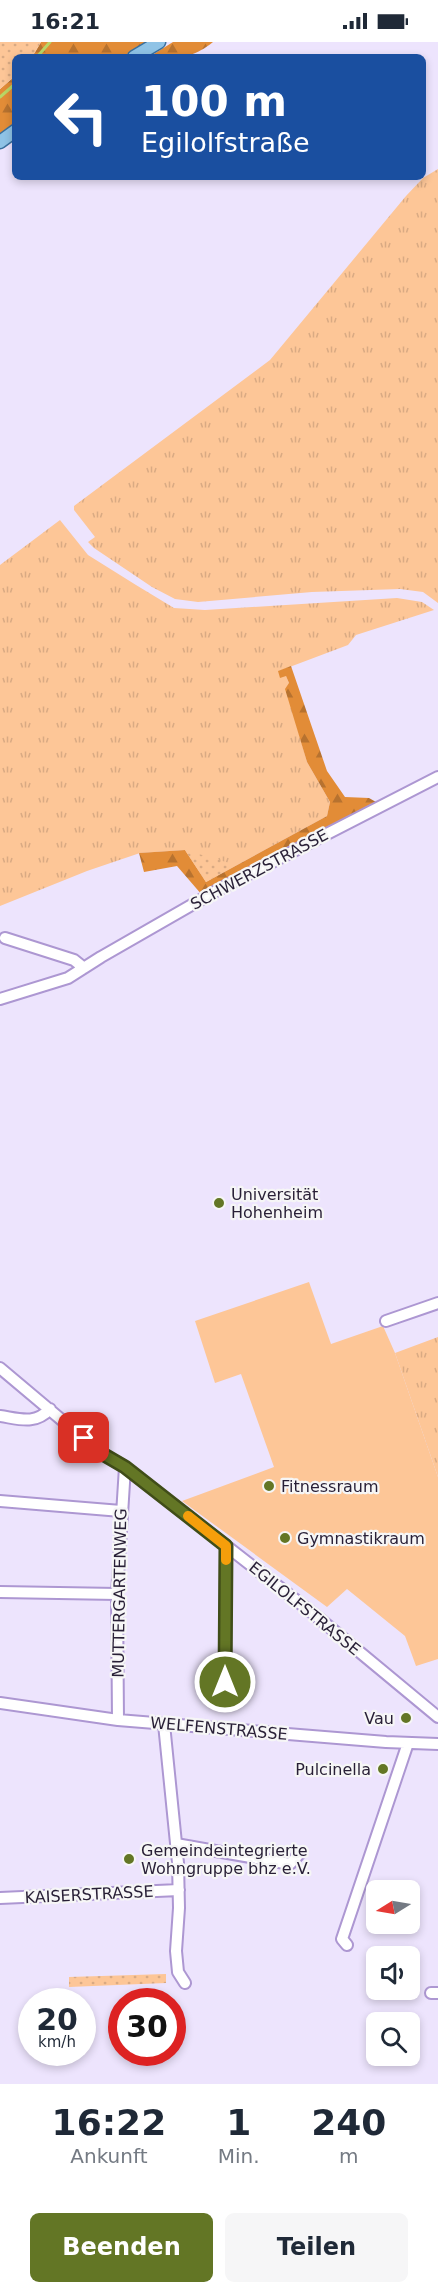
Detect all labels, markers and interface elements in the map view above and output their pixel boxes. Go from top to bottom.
text: 16:21 [30,9,100,34]
text: 100 m [141,77,287,126]
icon: left [42,78,120,156]
text: Egilolfstraße [141,127,310,158]
street label: SCHWERZSTRASSE [187,825,331,914]
place label: Universität Hohenheim [231,1185,323,1222]
marker: Universität Hohenheim [212,1196,226,1210]
pin [58,1412,109,1463]
icon: arrive [67,1421,100,1454]
place label: Fitnessraum [281,1477,379,1496]
marker: Fitnessraum [262,1479,276,1493]
street label: MUTTERGARTENWEG [109,1508,130,1678]
place label: Gymnastikraum [297,1529,425,1548]
marker: Gymnastikraum [278,1531,292,1545]
street label: EGILOLFSTRASSE [245,1558,364,1659]
position arrow [193,1650,257,1714]
place label: Vau [364,1709,394,1728]
marker: Vau [399,1711,413,1725]
street label: WELFENSTRASSE [149,1713,288,1744]
place label: Pulcinella [295,1760,371,1779]
marker: Pulcinella [376,1762,390,1776]
place label: Gemeindeintegrierte Wohngruppe bhz e.V. [141,1841,311,1878]
marker: Gemeindeintegrierte Wohngruppe bhz e.V. [122,1852,136,1866]
north arrow [366,1880,420,1934]
map controls [366,1880,420,2066]
street label: KAISERSTRASSE [24,1882,154,1907]
button: sound [366,1946,420,2000]
speed limit sign: 30 [108,1988,186,2066]
text: 20 [36,2002,78,2037]
button: search [366,2012,420,2066]
text: km/h [38,2033,76,2051]
text: 16:22 [52,2102,166,2143]
text: 1 [226,2102,251,2143]
text: 240 [311,2102,386,2143]
text: Ankunft [70,2144,148,2168]
text: Min. [218,2144,260,2168]
text: m [339,2144,359,2168]
button: Beenden [30,2213,213,2282]
button: Teilen [225,2213,408,2282]

